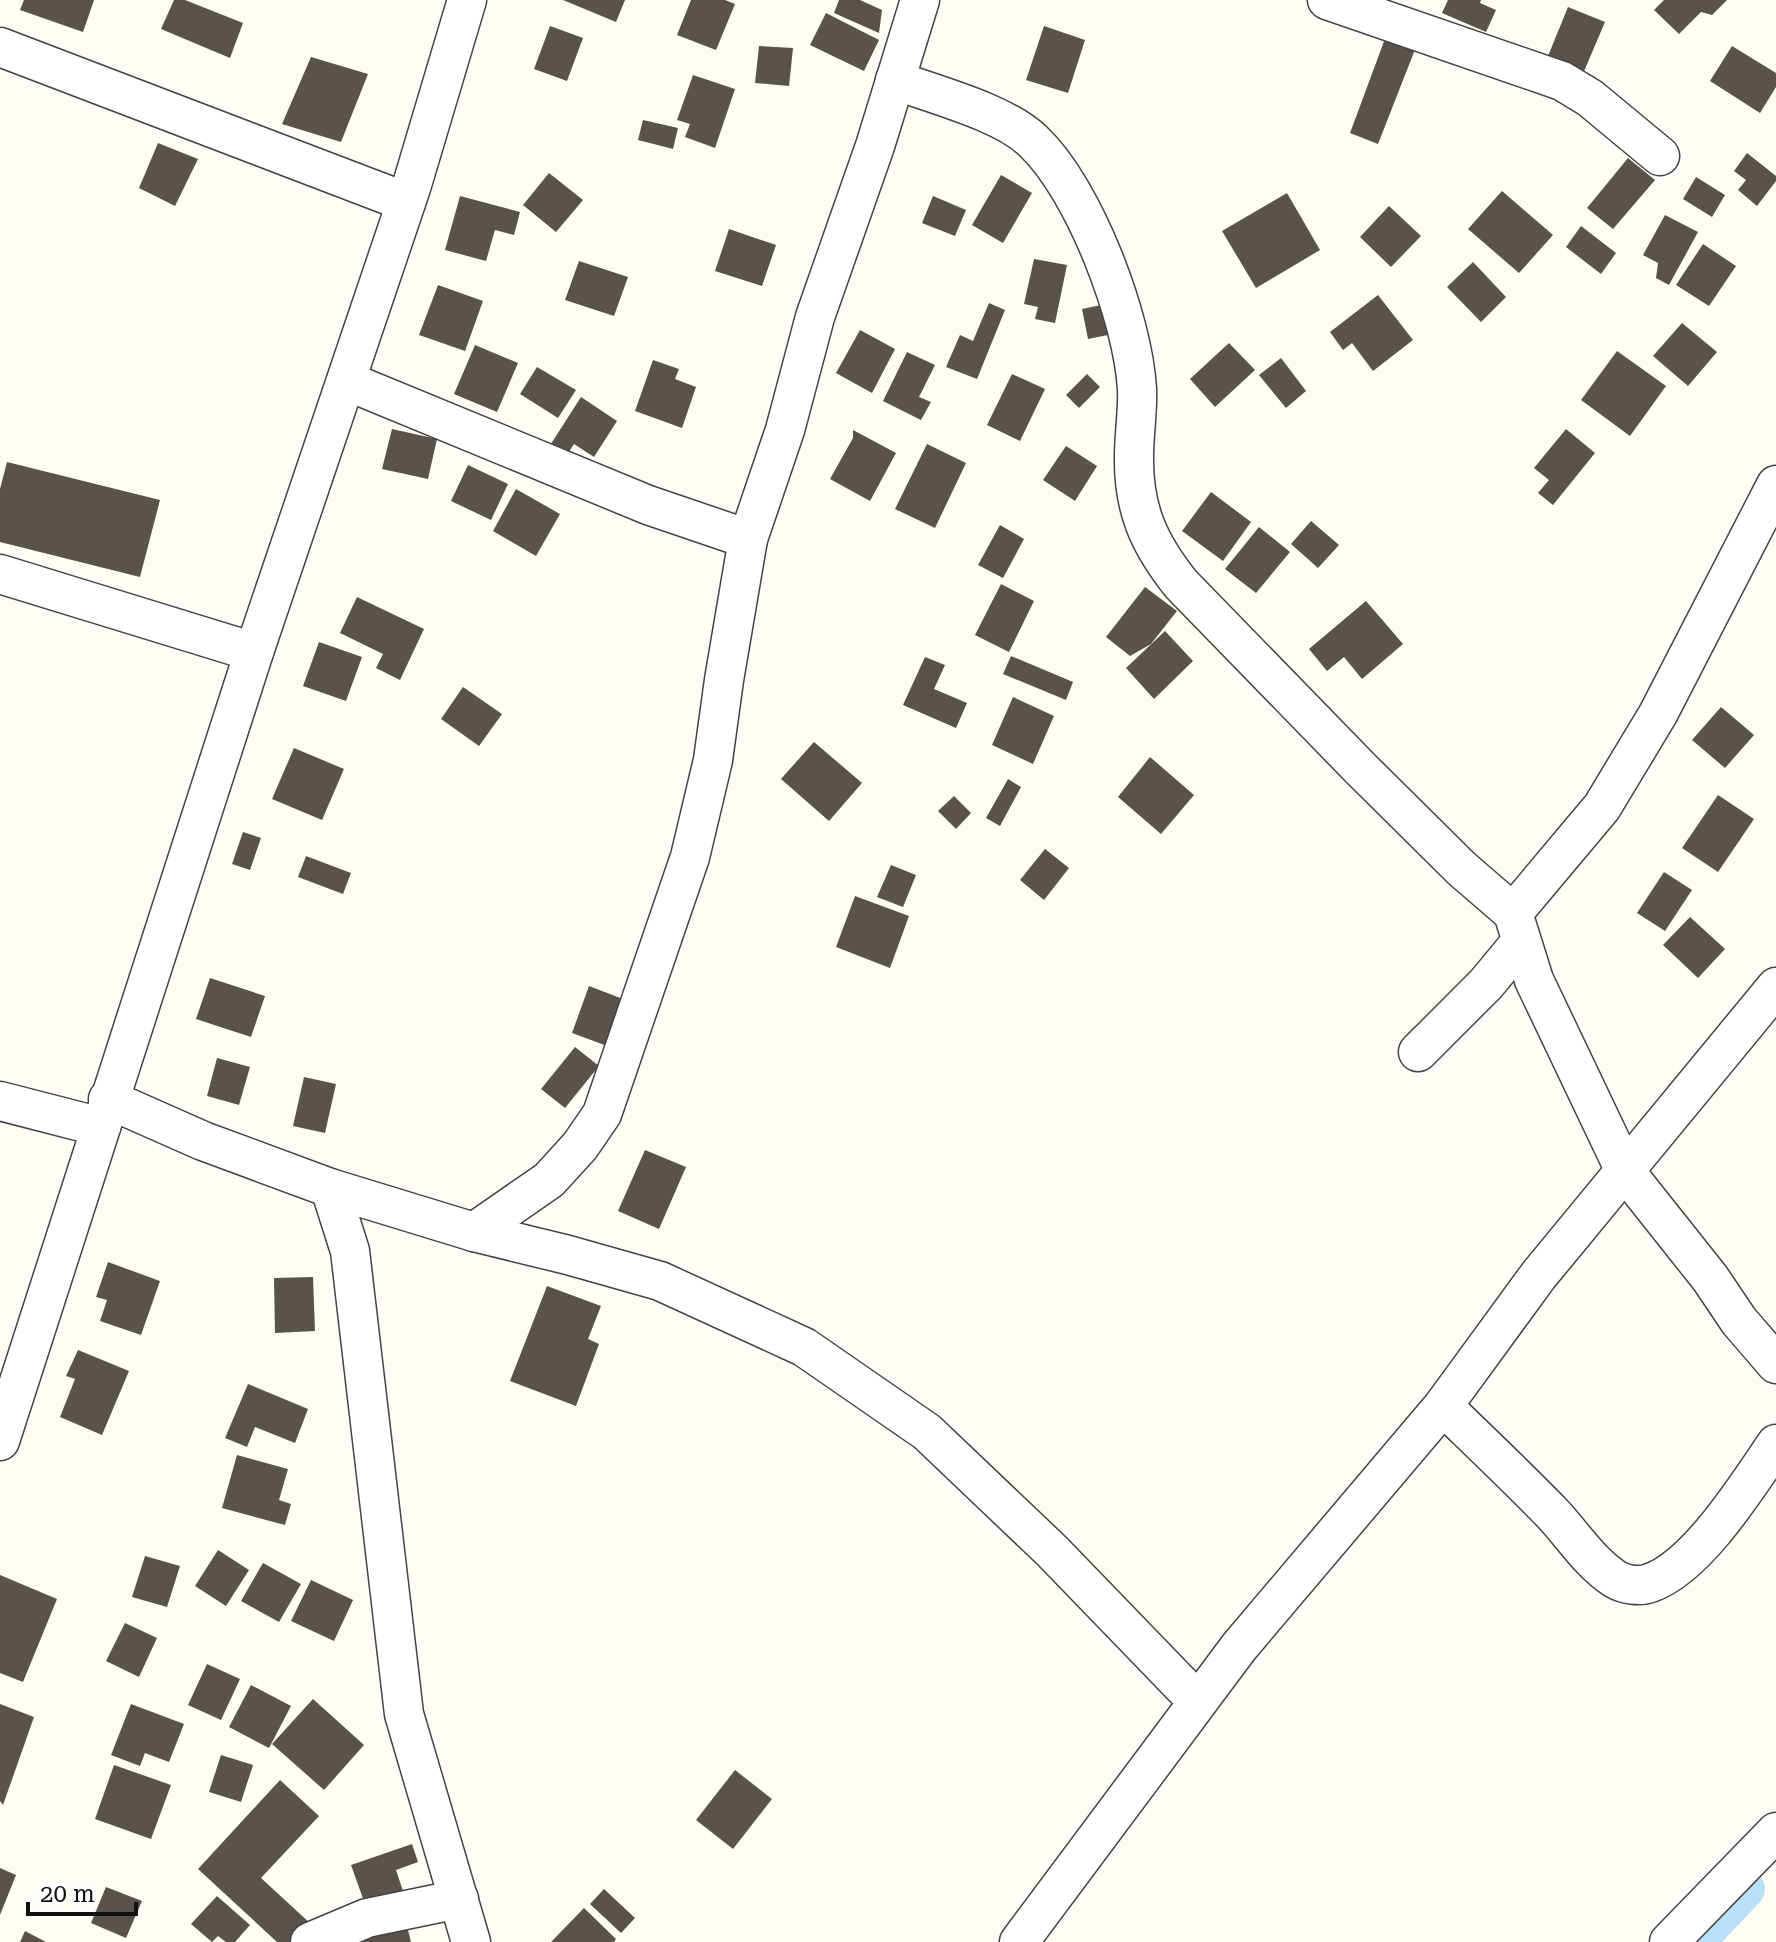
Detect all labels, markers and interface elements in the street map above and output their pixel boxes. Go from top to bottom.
scale bar [28,1866,136,1916]
text: 20 m [40,1880,95,1908]

